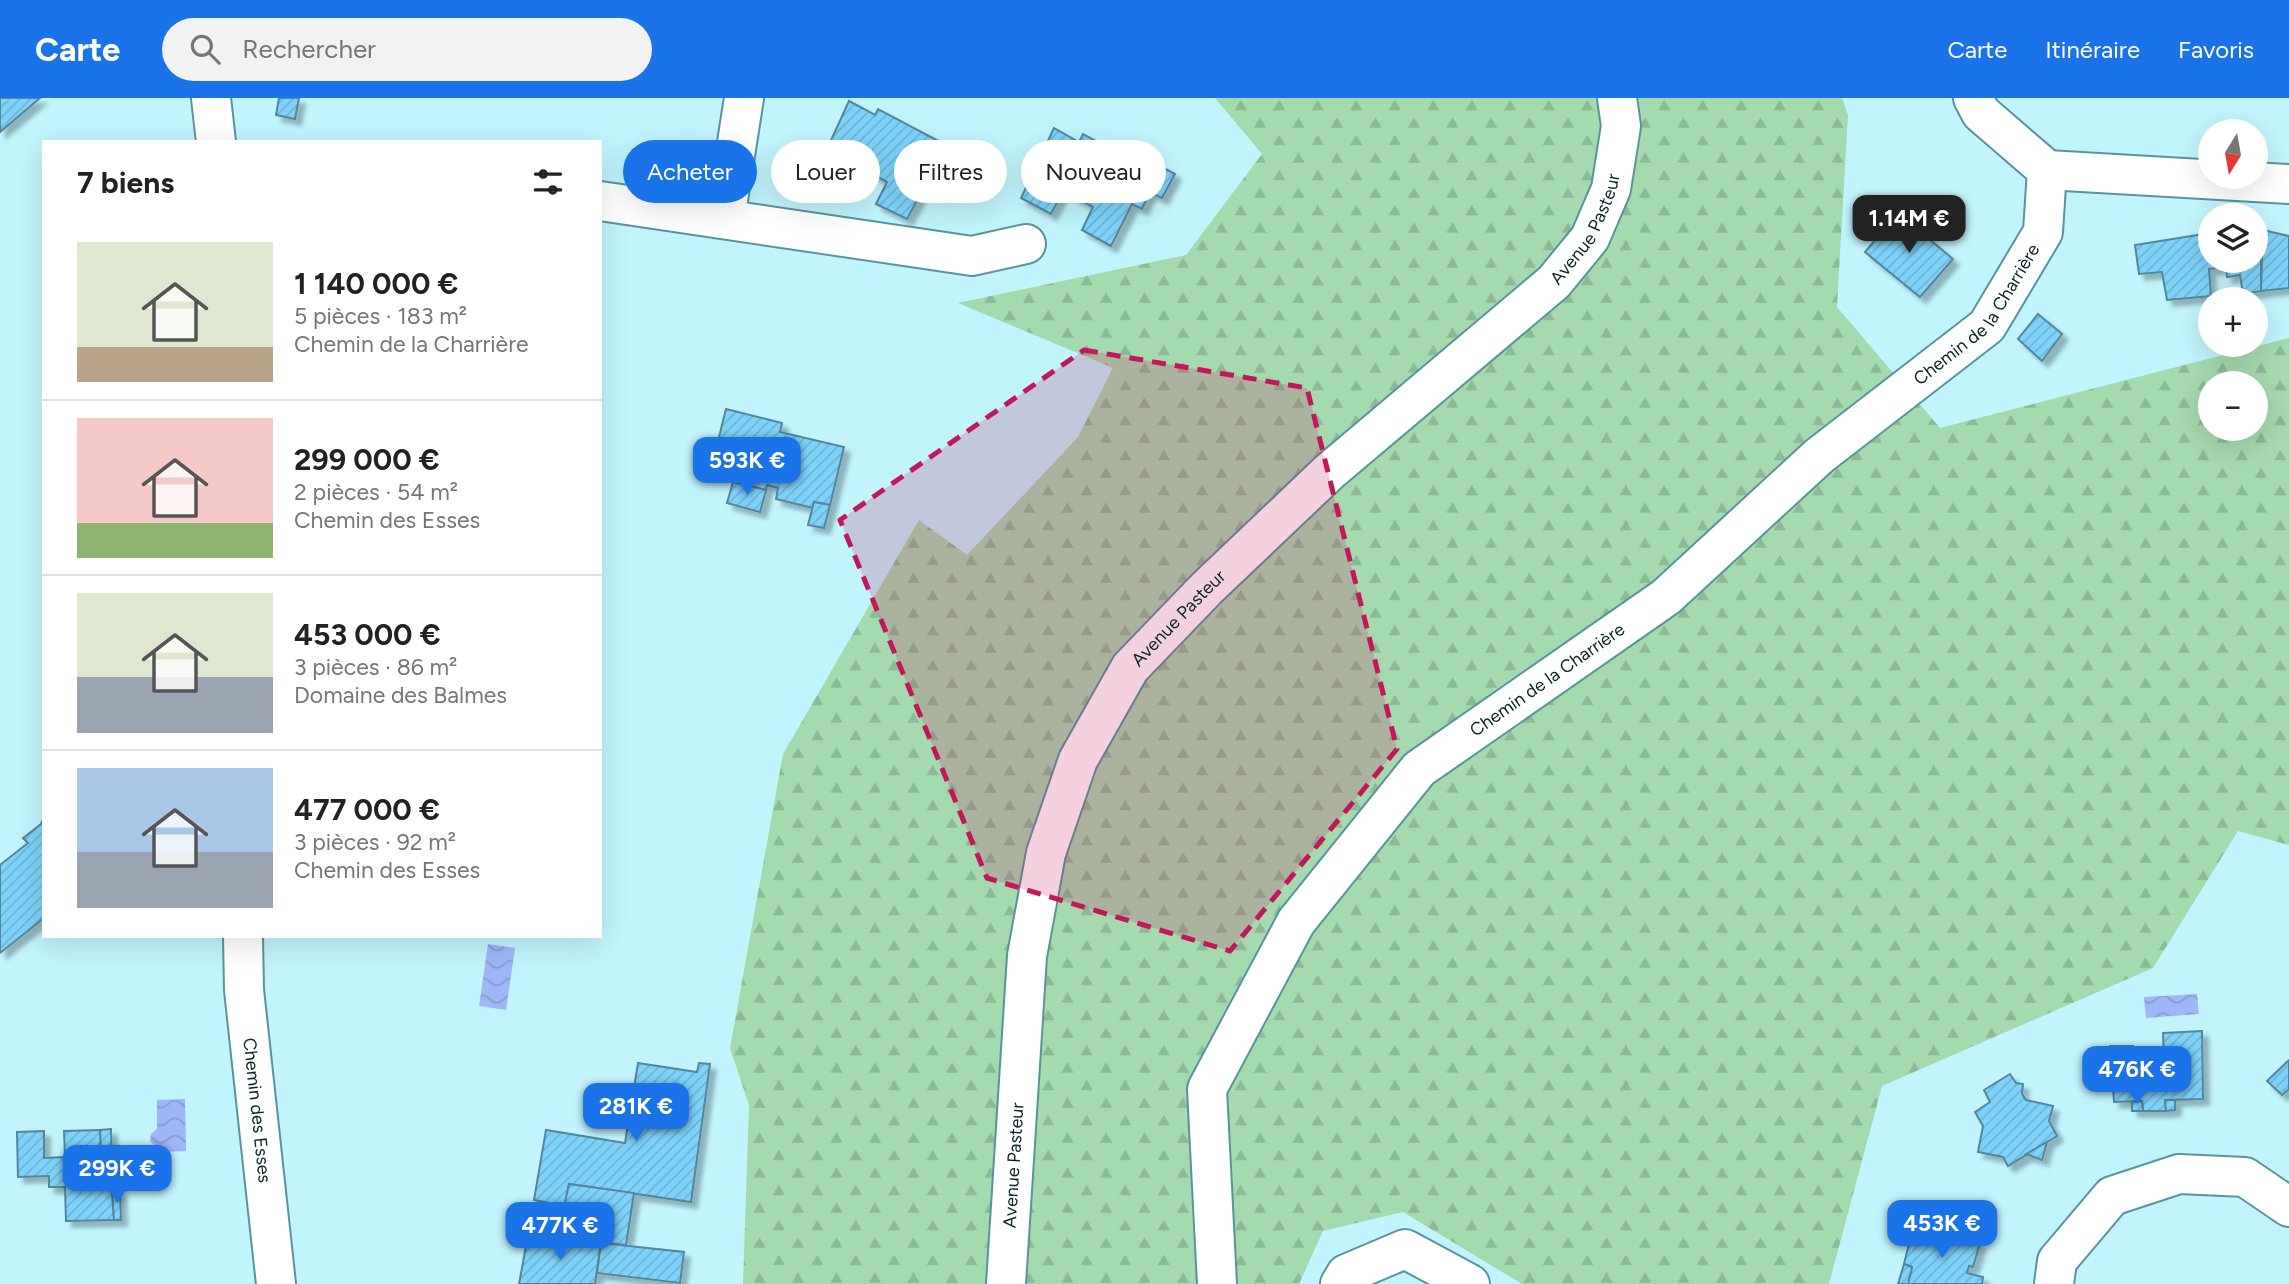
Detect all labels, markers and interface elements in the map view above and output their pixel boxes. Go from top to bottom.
search box [162,18,652,81]
text: Carte [35,30,120,69]
icon: search [186,30,224,68]
text: Rechercher [242,33,376,65]
text: Carte [1947,35,2007,64]
text: Itinéraire [2045,35,2140,64]
text: Favoris [2178,35,2254,64]
north arrow [2198,119,2268,189]
map controls [2198,119,2268,441]
chip: Acheter [623,140,757,203]
chip: Louer [771,140,880,203]
chip: Filtres [894,140,1007,203]
chip: Nouveau [1021,140,1166,203]
icon: filters [529,163,567,201]
text: 7 biens [77,164,174,201]
street label: Avenue Pasteur [1545,172,1624,289]
pin: 1.14M € [1844,195,1974,255]
button: layers [2198,203,2268,273]
text: 1.14M € [1869,204,1949,232]
street label: Chemin de la Charrière [1909,240,2044,390]
text: 1 140 000 € [294,265,458,302]
icon: home [133,270,217,354]
button: + [2198,287,2268,357]
text: 5 pièces · 183 m² [294,302,467,330]
text: Chemin de la Charrière [294,330,529,358]
button: − [2198,371,2268,441]
pin: 593K € [690,438,804,497]
text: 299 000 € [294,441,440,478]
icon: home [133,446,217,530]
text: 593K € [709,446,785,474]
text: 2 pièces · 54 m² [294,478,458,506]
text: Chemin des Esses [294,506,480,534]
street label: Avenue Pasteur [1127,565,1230,671]
text: 453 000 € [294,616,441,653]
street label: Chemin de la Charrière [1466,618,1629,741]
icon: home [133,621,217,705]
text: 3 pièces · 86 m² [294,653,457,681]
text: Domaine des Balmes [294,681,507,709]
text: 477 000 € [294,791,440,828]
icon: home [133,796,217,880]
text: 3 pièces · 92 m² [294,828,456,856]
text: Chemin des Esses [294,856,480,884]
street label: Chemin des Esses [238,1037,276,1184]
pin: 476K € [2080,1046,2194,1106]
text: 476K € [2098,1055,2176,1083]
pin: 281K € [579,1084,693,1143]
text: 281K € [599,1092,673,1120]
street label: Avenue Pasteur [999,1102,1029,1229]
pin: 299K € [60,1146,174,1205]
text: 299K € [79,1154,155,1182]
pin: 453K € [1885,1200,1999,1260]
pin: 477K € [503,1202,617,1262]
text: 453K € [1903,1209,1981,1237]
text: 477K € [522,1211,598,1239]

